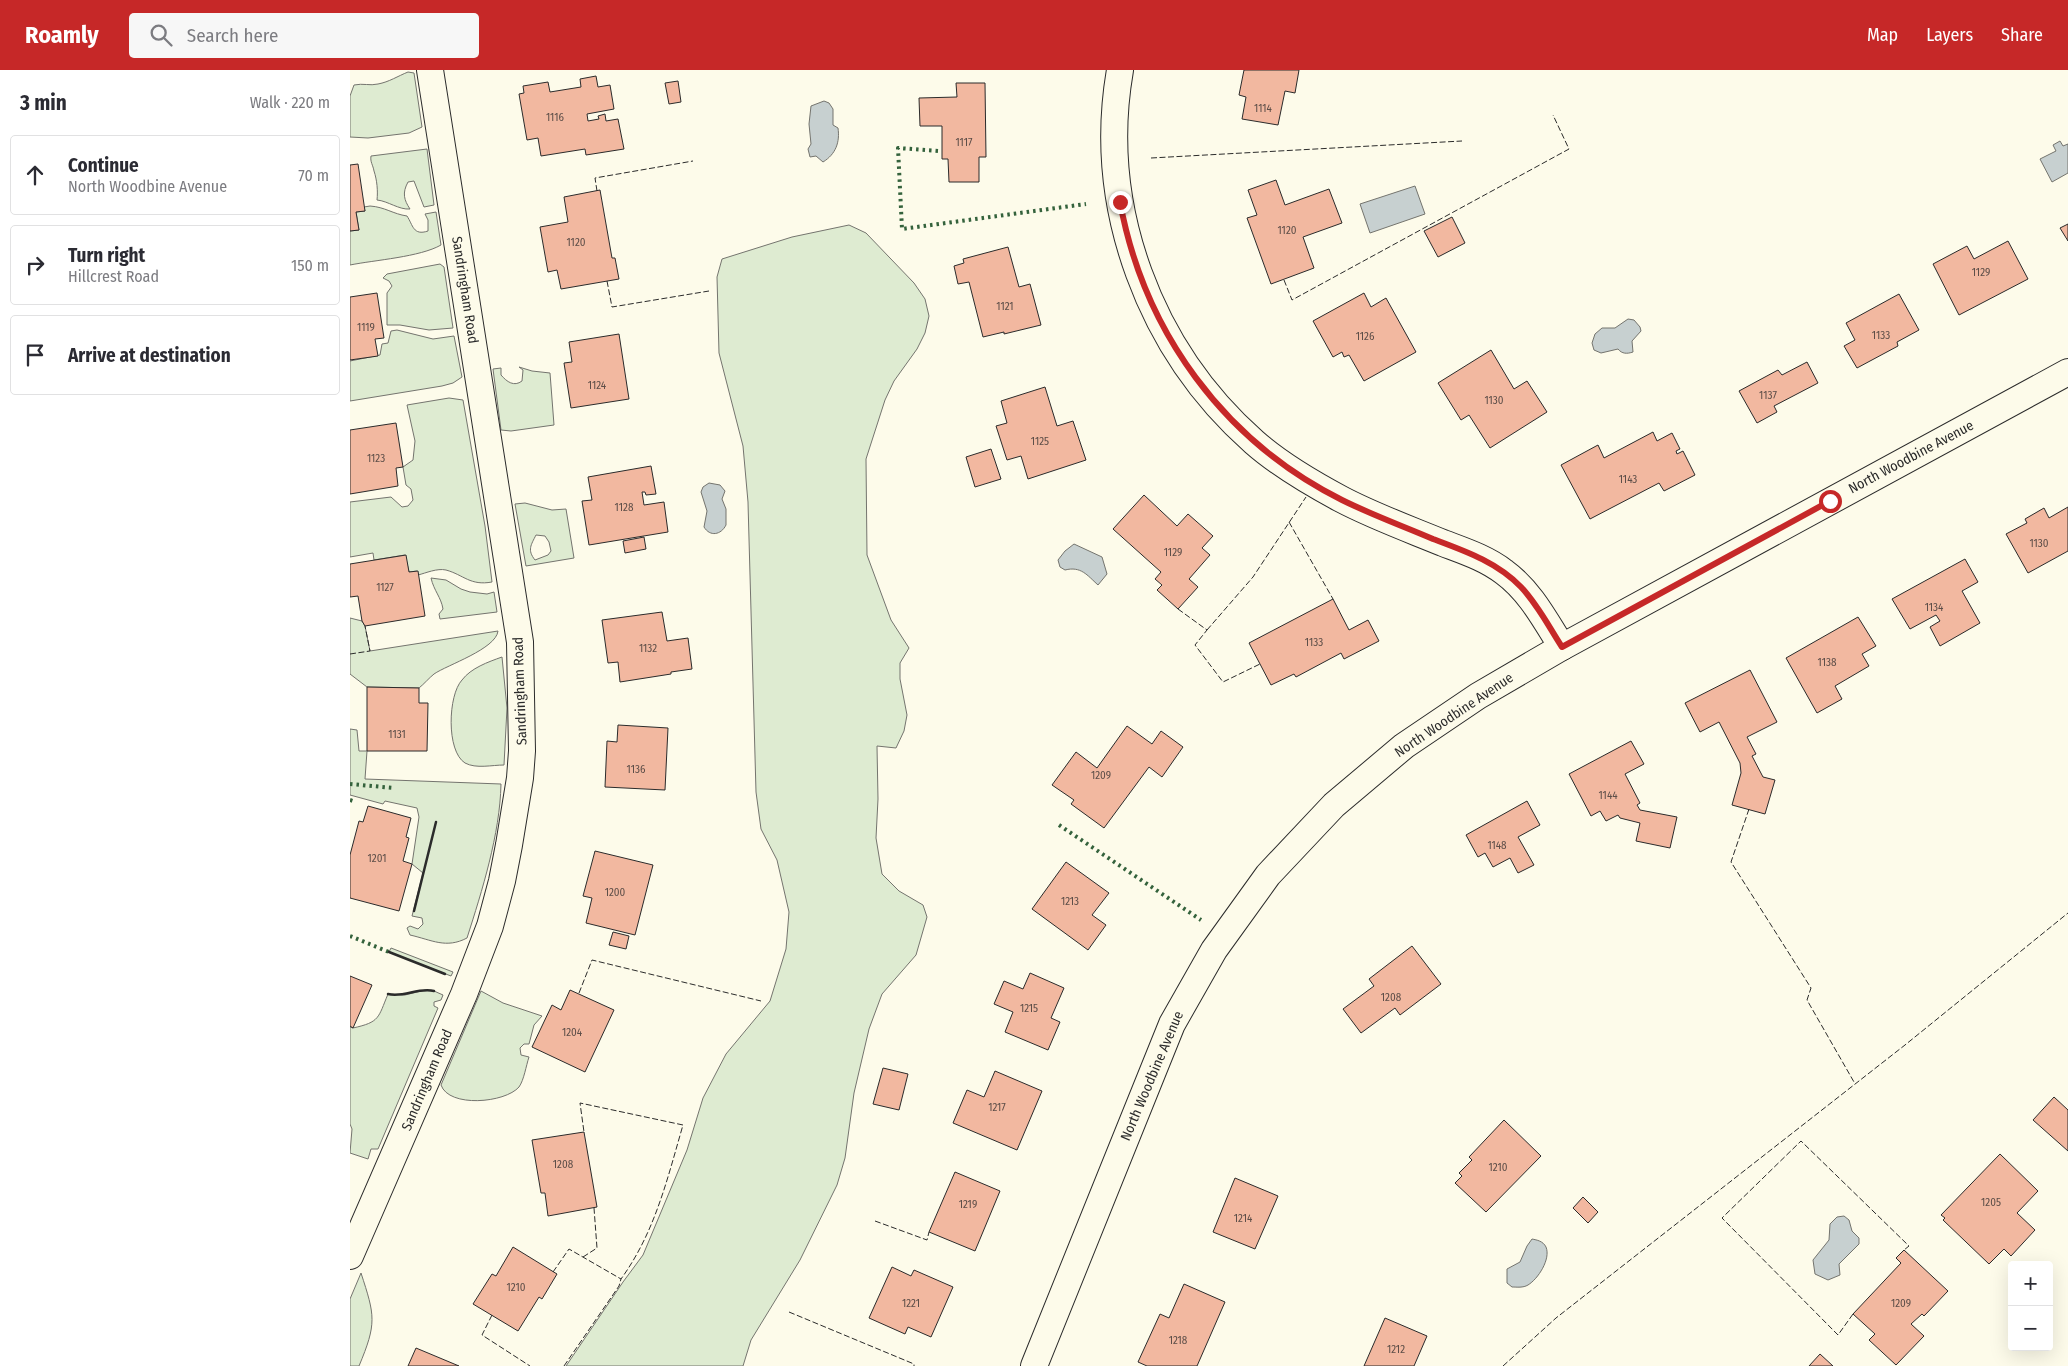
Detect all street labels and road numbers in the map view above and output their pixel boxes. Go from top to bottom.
street label: Sandringham Road [448,235,482,345]
street label: North Woodbine Avenue [1846,417,1977,497]
street label: Sandringham Road [510,637,530,745]
street label: North Woodbine Avenue [1392,669,1517,761]
street label: North Woodbine Avenue [1117,1009,1187,1143]
street label: Sandringham Road [398,1027,456,1133]

